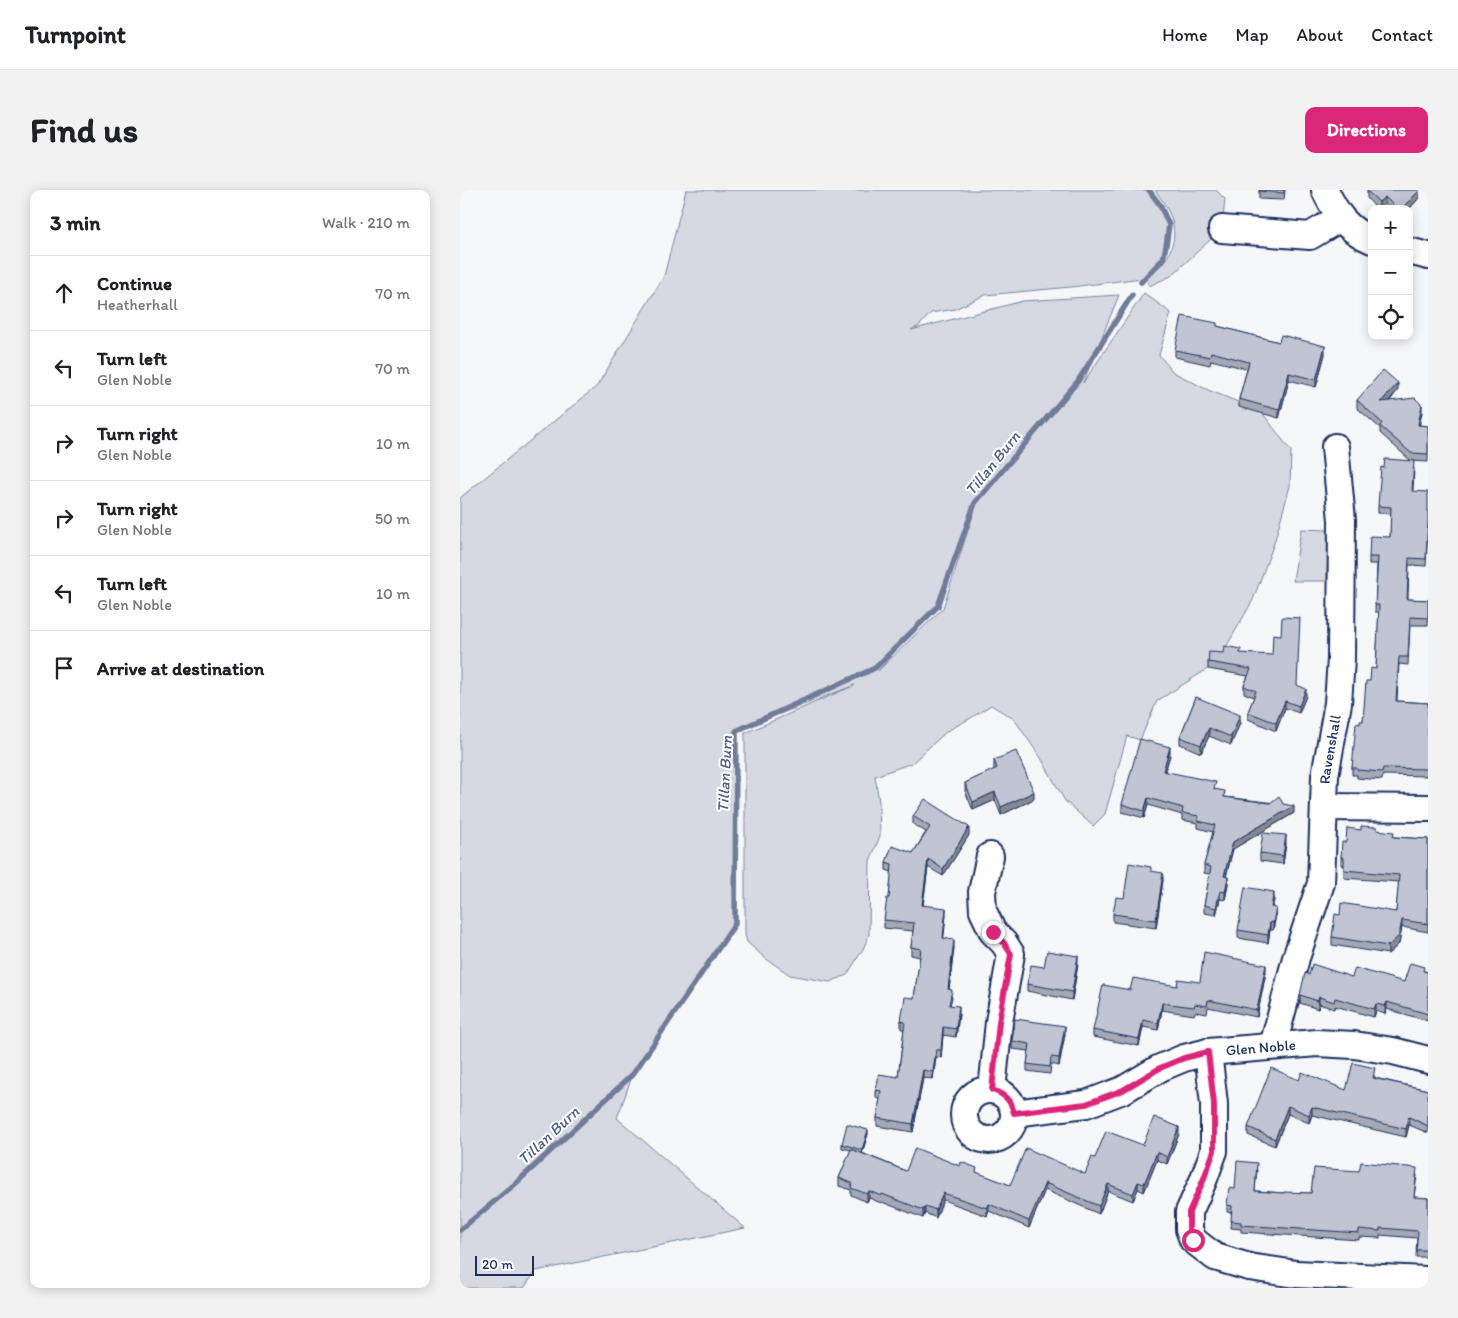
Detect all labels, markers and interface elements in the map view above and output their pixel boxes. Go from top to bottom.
text: Turnpoint [25,20,126,49]
text: Home [1162,24,1208,46]
text: Map [1236,24,1269,46]
text: About [1297,24,1343,46]
text: Contact [1371,24,1433,46]
button: Directions [1305,107,1428,153]
text: Find us [30,109,138,151]
map controls [1368,205,1413,340]
button: + [1368,205,1413,250]
text: 3 min [50,210,100,235]
text: Walk · 210 m [322,213,410,232]
button: − [1368,250,1413,295]
text: Continue [97,272,172,295]
icon: ahead [50,279,78,307]
text: 70 m [375,284,410,303]
text: Heatherhall [97,295,178,314]
button: locate [1368,295,1413,340]
text: Turn left [97,347,167,370]
icon: left [50,354,78,382]
text: 70 m [375,359,410,378]
text: Glen Noble [97,370,172,389]
text: Turn right [97,422,178,445]
water label: Tillan Burn [961,427,1024,499]
icon: right [50,429,78,457]
text: 10 m [376,434,410,453]
text: Glen Noble [97,445,172,464]
text: Turn right [97,497,178,520]
icon: right [50,504,78,532]
text: 50 m [375,509,410,528]
text: Glen Noble [97,520,172,539]
text: Turn left [97,572,167,595]
icon: left [50,579,78,607]
text: 10 m [376,584,410,603]
text: Glen Noble [97,595,172,614]
icon: arrive [50,654,78,682]
text: Arrive at destination [97,657,264,680]
street label: Ravenshall [1316,713,1345,784]
water label: Tillan Burn [713,735,736,813]
route end [982,921,1005,944]
street label: Glen Noble [1225,1036,1297,1059]
water label: Tillan Burn [514,1102,583,1169]
route start [1182,1229,1205,1252]
scale bar [475,1253,534,1276]
text: 20 m [482,1256,513,1273]

